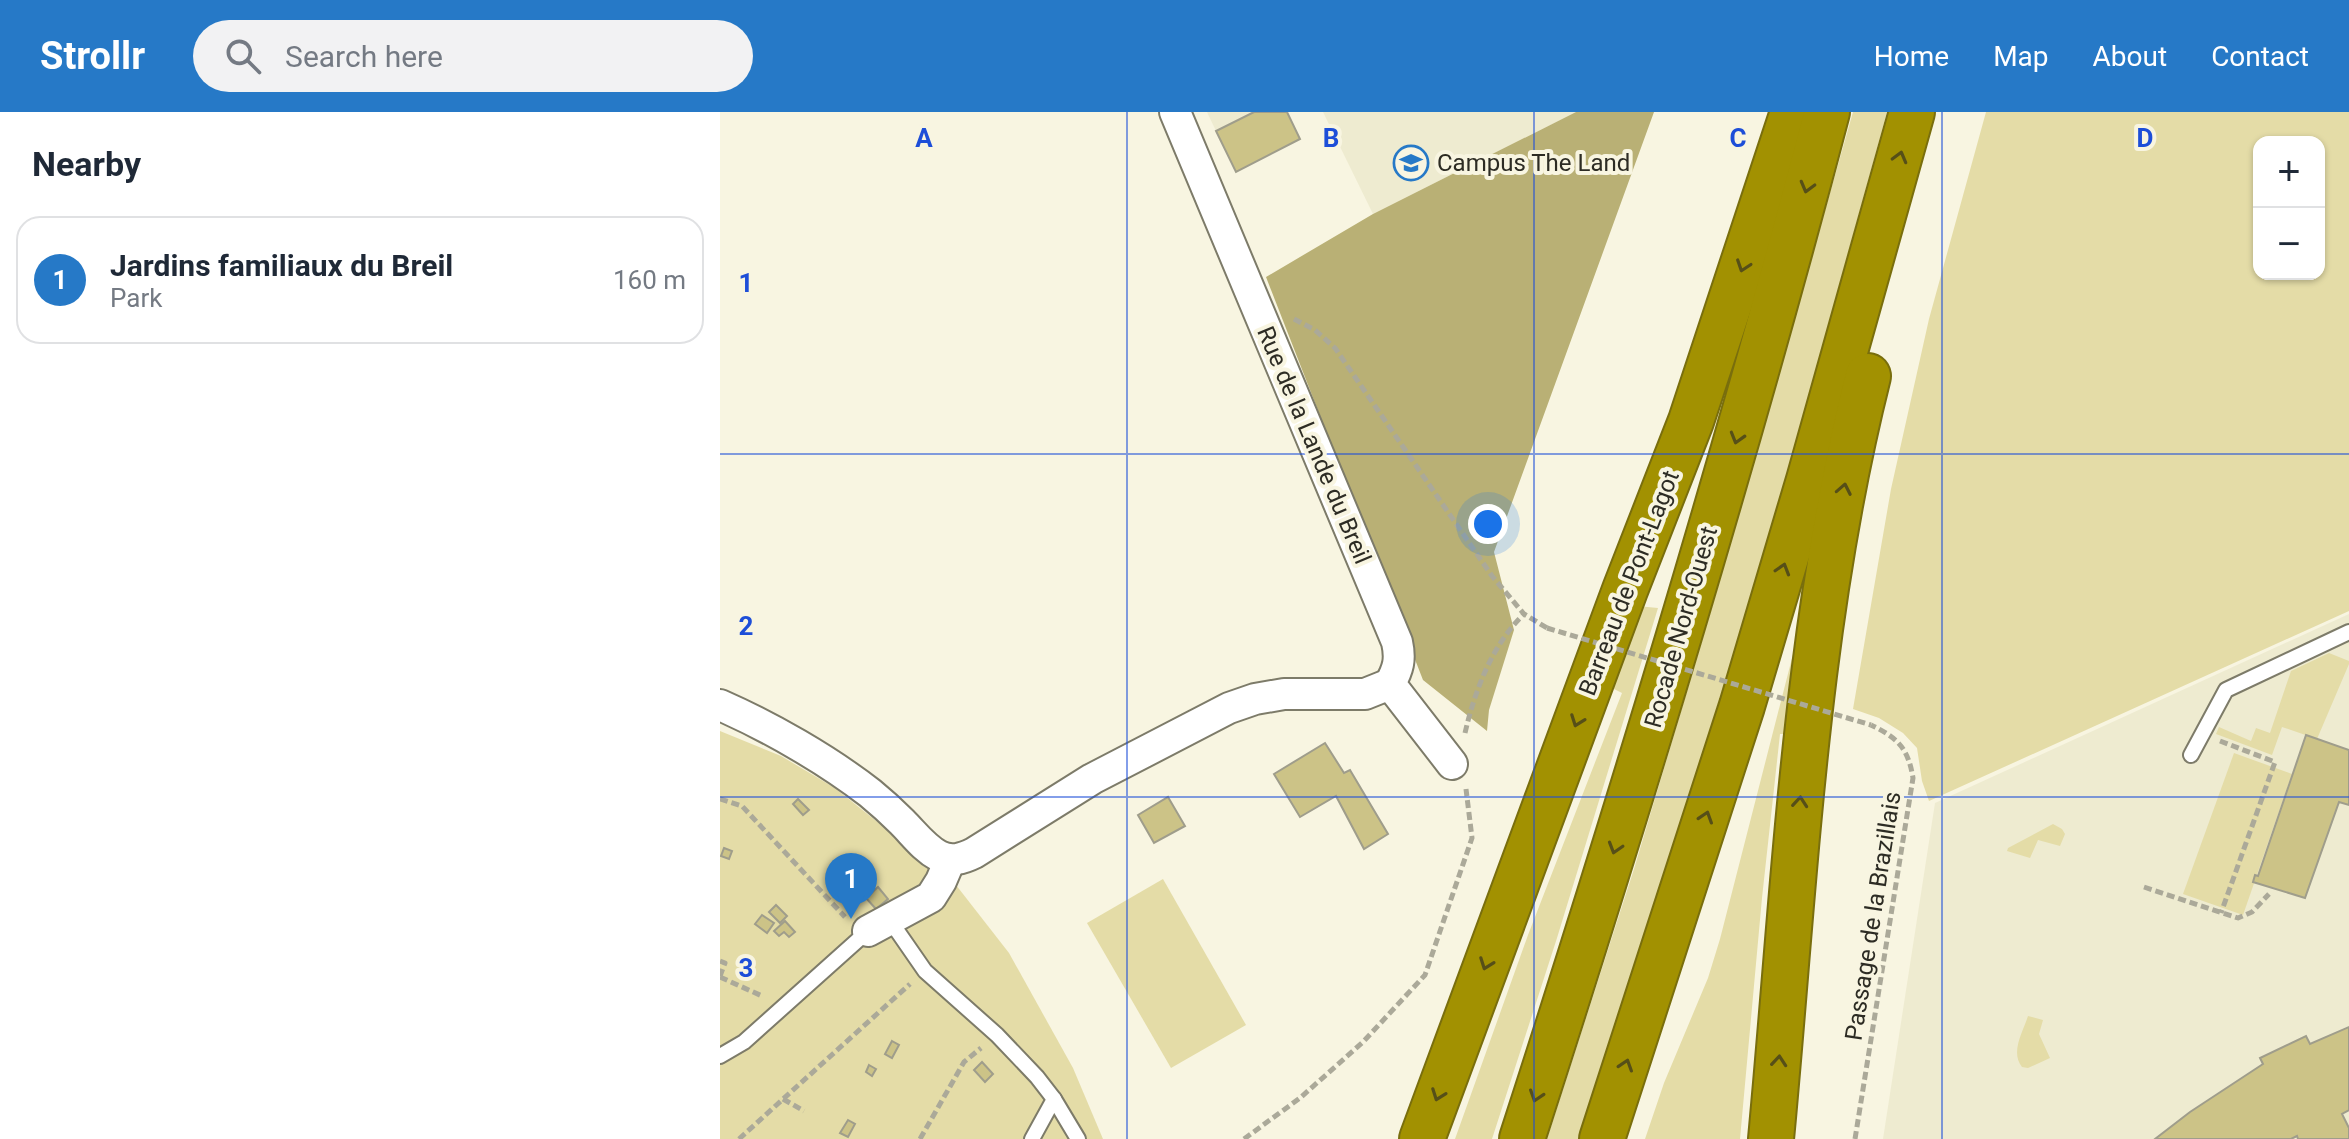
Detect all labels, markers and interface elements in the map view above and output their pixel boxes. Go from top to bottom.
search box [193,20,753,92]
text: Strollr [40,34,145,78]
icon: search [221,34,265,78]
text: Search here [285,39,443,74]
text: Home [1874,40,1949,73]
text: Map [1993,40,2049,73]
text: About [2093,40,2167,73]
text: Contact [2211,40,2309,73]
text: A [915,123,933,153]
text: B [1323,123,1339,153]
text: C [1729,123,1747,153]
text: D [2137,123,2153,153]
map controls [2253,136,2325,280]
button: + [2253,136,2325,208]
text: Nearby [32,144,141,184]
school or university icon: Campus The Land [1392,144,1430,182]
place label: Campus The Land [1437,149,1630,177]
one-way arrow [1890,151,1907,165]
one-way arrow [1800,180,1817,194]
button: − [2253,208,2325,280]
text: Jardins familiaux du Breil [110,248,453,283]
one-way arrow [1737,258,1753,272]
text: 1 [53,265,67,295]
text: 160 m [613,265,686,295]
text: 1 [739,268,753,298]
text: Park [110,283,162,313]
street label: Rue de la Lande du Breil [1251,322,1377,568]
one-way arrow [1730,430,1746,444]
street label: Barreau de Pont-Lagot [1573,466,1685,699]
one-way arrow [1835,483,1852,497]
your location [1468,504,1508,544]
street label: Rocade Nord-Ouest [1639,523,1723,731]
one-way arrow [1774,563,1790,576]
text: 2 [739,611,753,641]
one-way arrow [1570,713,1587,727]
street label: Passage de la Brazillais [1840,790,1906,1042]
one-way arrow [1791,795,1808,808]
one-way arrow [1697,811,1713,825]
one-way arrow [1608,840,1624,854]
pin: 1 [825,853,877,919]
text: 3 [739,953,753,983]
one-way arrow [1479,956,1496,970]
one-way arrow [1770,1054,1787,1067]
one-way arrow [1617,1058,1633,1072]
one-way arrow [1431,1087,1448,1101]
one-way arrow [1529,1088,1545,1102]

